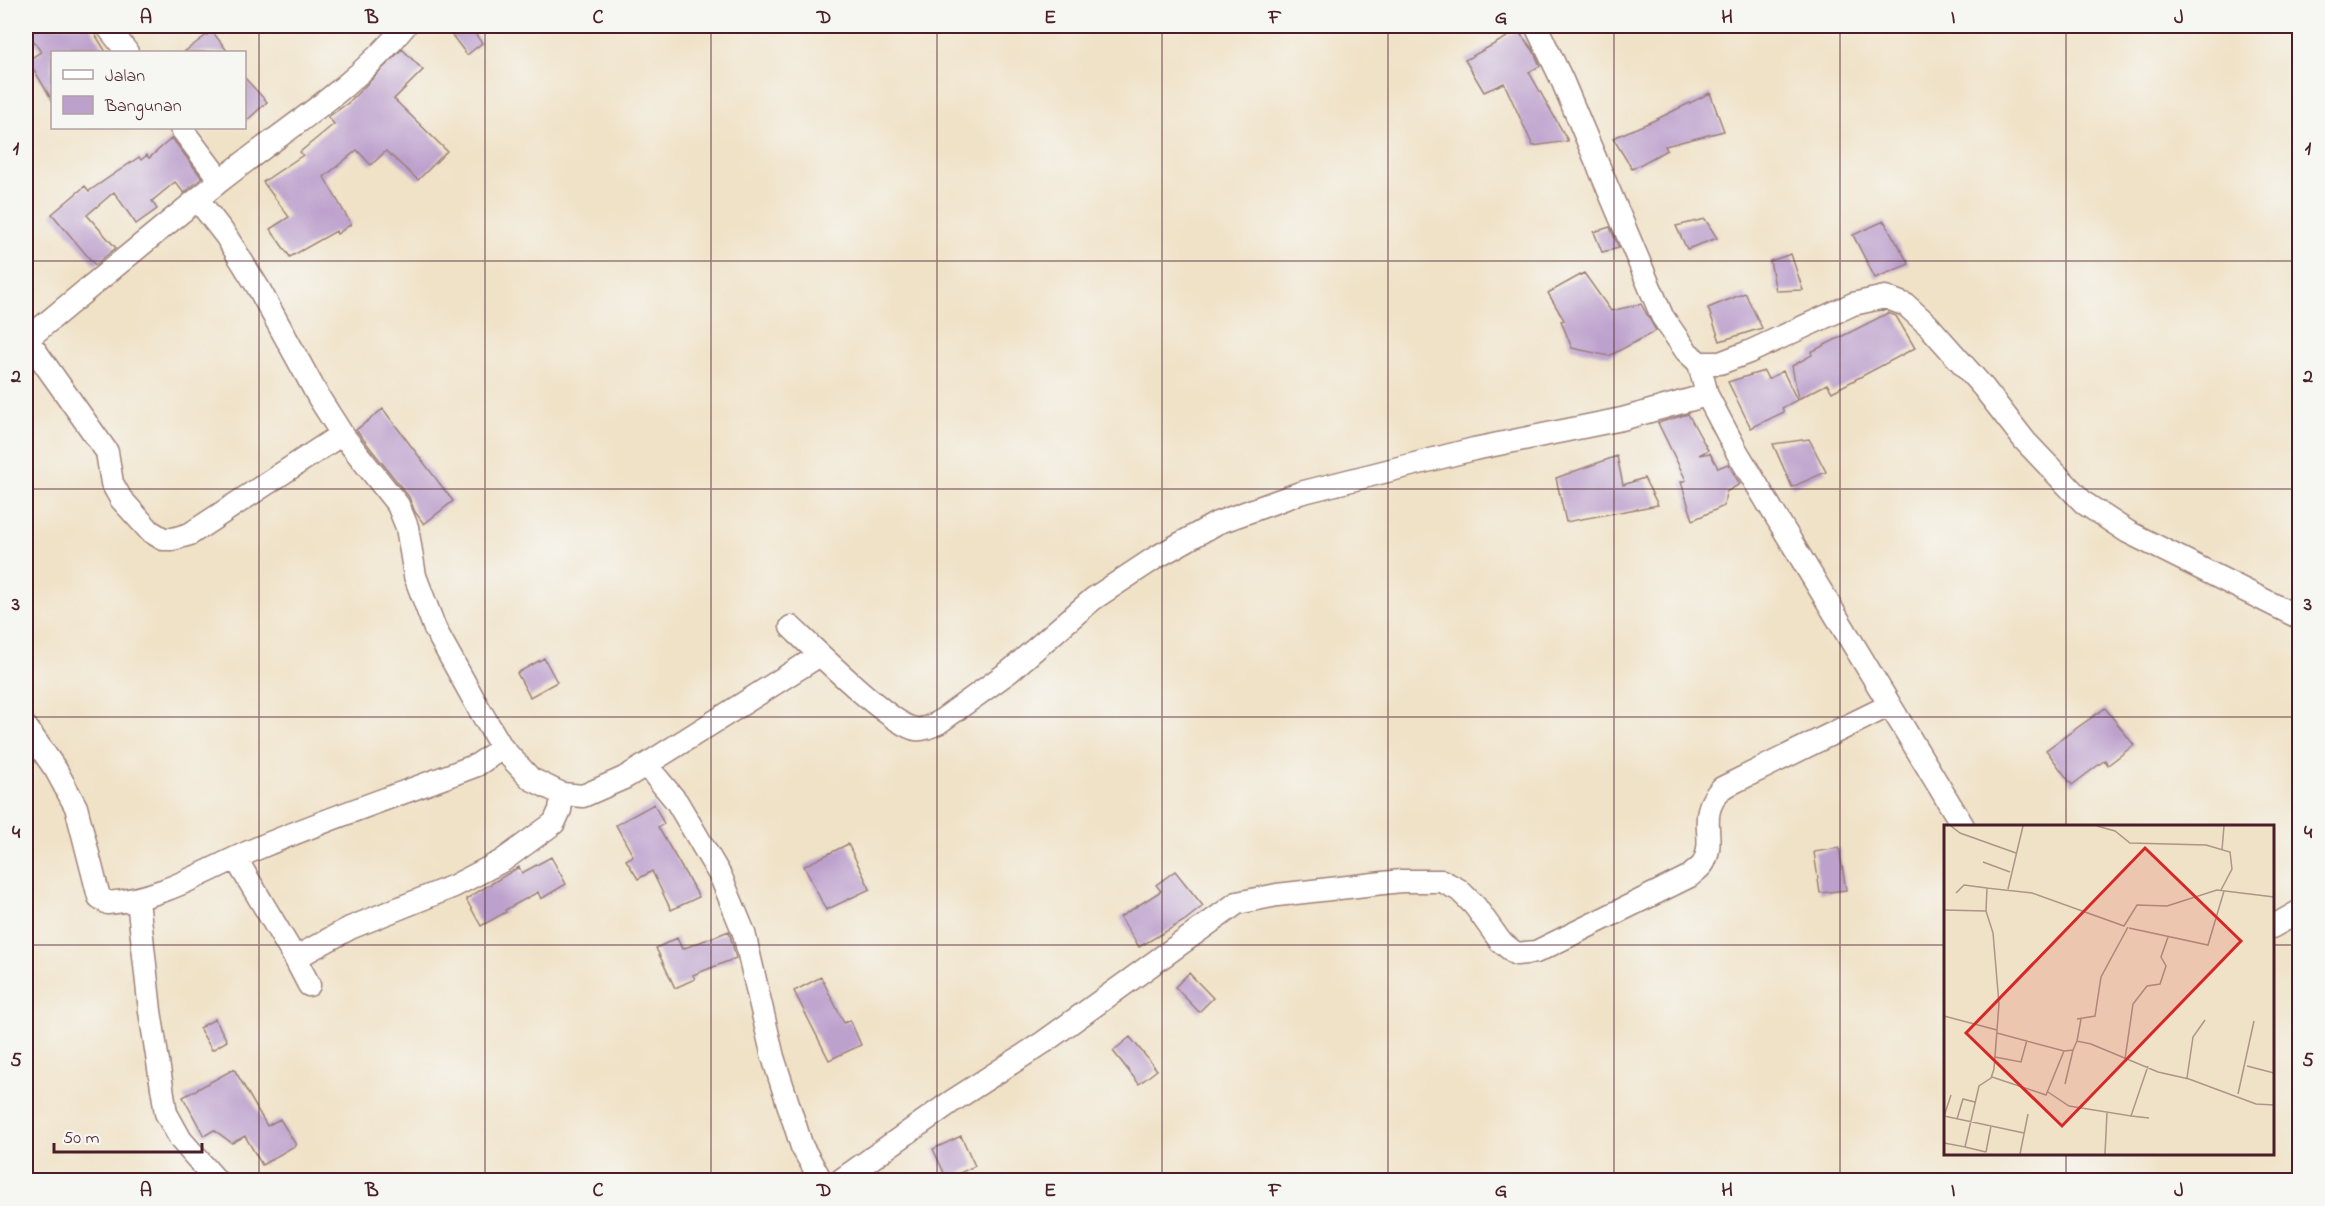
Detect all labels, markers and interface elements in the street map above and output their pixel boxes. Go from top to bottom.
text: A [140,4,152,33]
text: B [364,4,379,33]
text: C [593,4,604,33]
text: D [816,4,831,33]
text: E [1044,4,1056,33]
text: F [1268,4,1282,33]
text: G [1495,4,1508,33]
text: H [1721,4,1733,33]
text: I [1951,4,1956,33]
text: J [2174,4,2184,33]
legend [51,51,246,129]
text: Jalan [105,64,145,90]
text: Bangunan [104,94,182,121]
text: 1 [13,135,20,164]
text: 1 [2305,135,2312,164]
text: 2 [10,363,21,392]
text: 2 [2302,363,2313,392]
text: 3 [11,591,20,620]
text: 3 [2303,591,2312,620]
text: 4 [12,819,21,848]
text: 4 [2304,819,2313,848]
inset map [1944,825,2274,1155]
text: 5 [10,1047,22,1076]
text: 5 [2302,1047,2314,1076]
scale bar [54,1116,202,1154]
text: 50 m [63,1126,100,1152]
text: A [140,1177,152,1206]
text: B [364,1177,379,1206]
text: C [593,1177,604,1206]
text: D [816,1177,831,1206]
text: E [1044,1177,1056,1206]
text: F [1268,1177,1282,1206]
text: G [1495,1177,1508,1206]
text: H [1721,1177,1733,1206]
text: I [1951,1177,1956,1206]
text: J [2174,1177,2184,1206]

